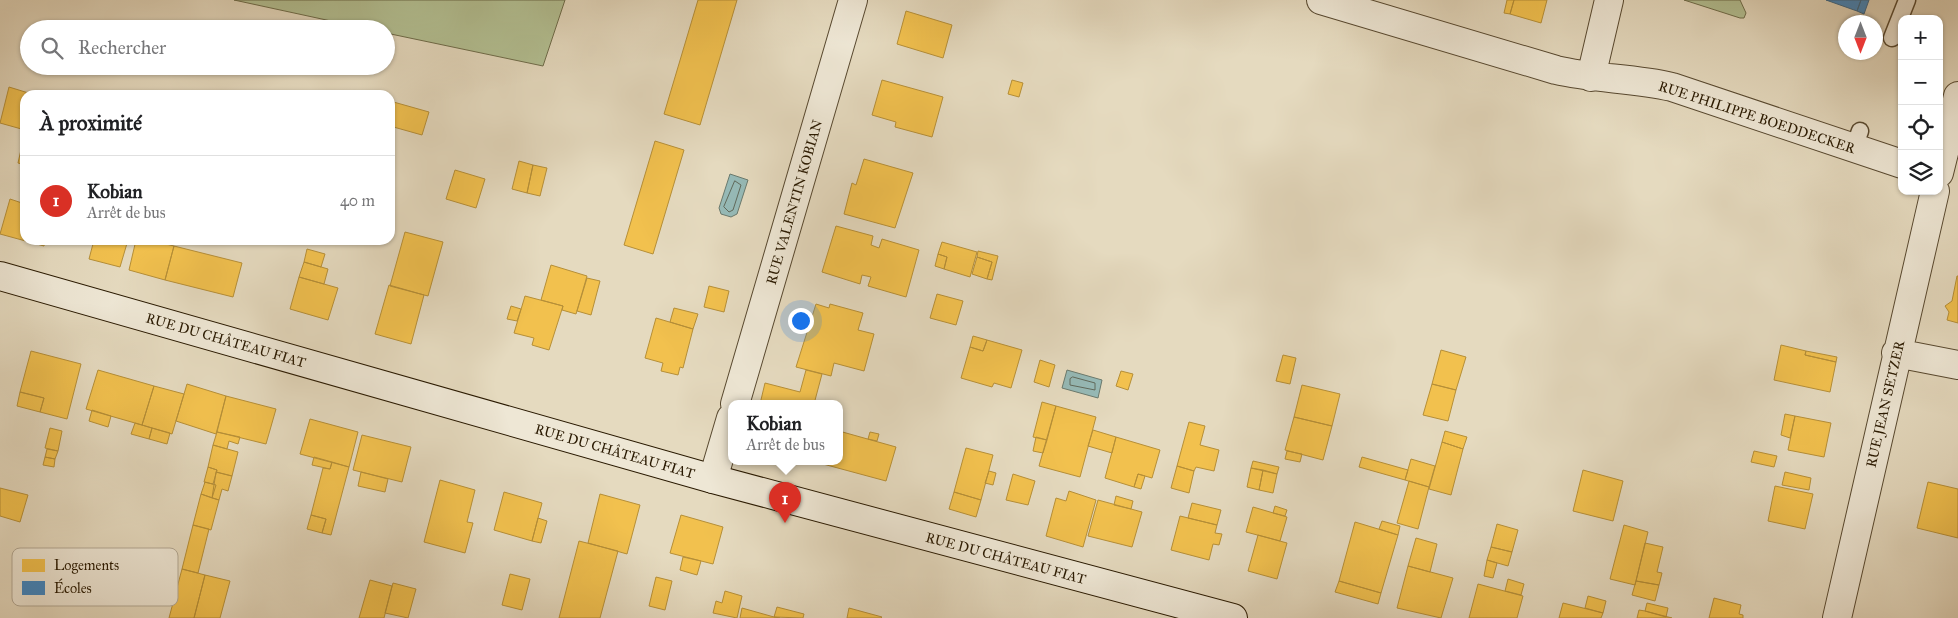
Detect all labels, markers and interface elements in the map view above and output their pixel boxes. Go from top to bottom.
north arrow [1838,15,1883,60]
map controls [1898,15,1943,195]
button: + [1898,15,1943,60]
search box [20,20,395,75]
icon: search [38,34,66,62]
text: Rechercher [78,36,166,59]
button: − [1898,60,1943,105]
street label: RUE PHILIPPE BOEDDECKER [1656,78,1858,158]
button: locate [1898,105,1943,150]
text: À proximité [40,110,142,136]
street label: RUE VALENTIN KOBIAN [763,118,826,287]
button: layers [1898,150,1943,195]
text: Kobian [87,180,143,203]
text: 1 [53,191,59,210]
text: 40 m [340,191,375,210]
text: Arrêt de bus [87,203,166,222]
your location [788,308,814,334]
street label: RUE DU CHÂTEAU FIAT [144,309,308,372]
street label: RUE JEAN SETZER [1863,338,1910,469]
popup [728,400,843,465]
text: Kobian [746,412,802,435]
street label: RUE DU CHÂTEAU FIAT [533,420,697,483]
text: Arrêt de bus [746,435,825,454]
pin: 1 [769,482,801,523]
street label: RUE DU CHÂTEAU FIAT [924,528,1089,588]
legend [12,548,178,606]
text: Logements [54,557,119,574]
text: Écoles [54,578,92,597]

